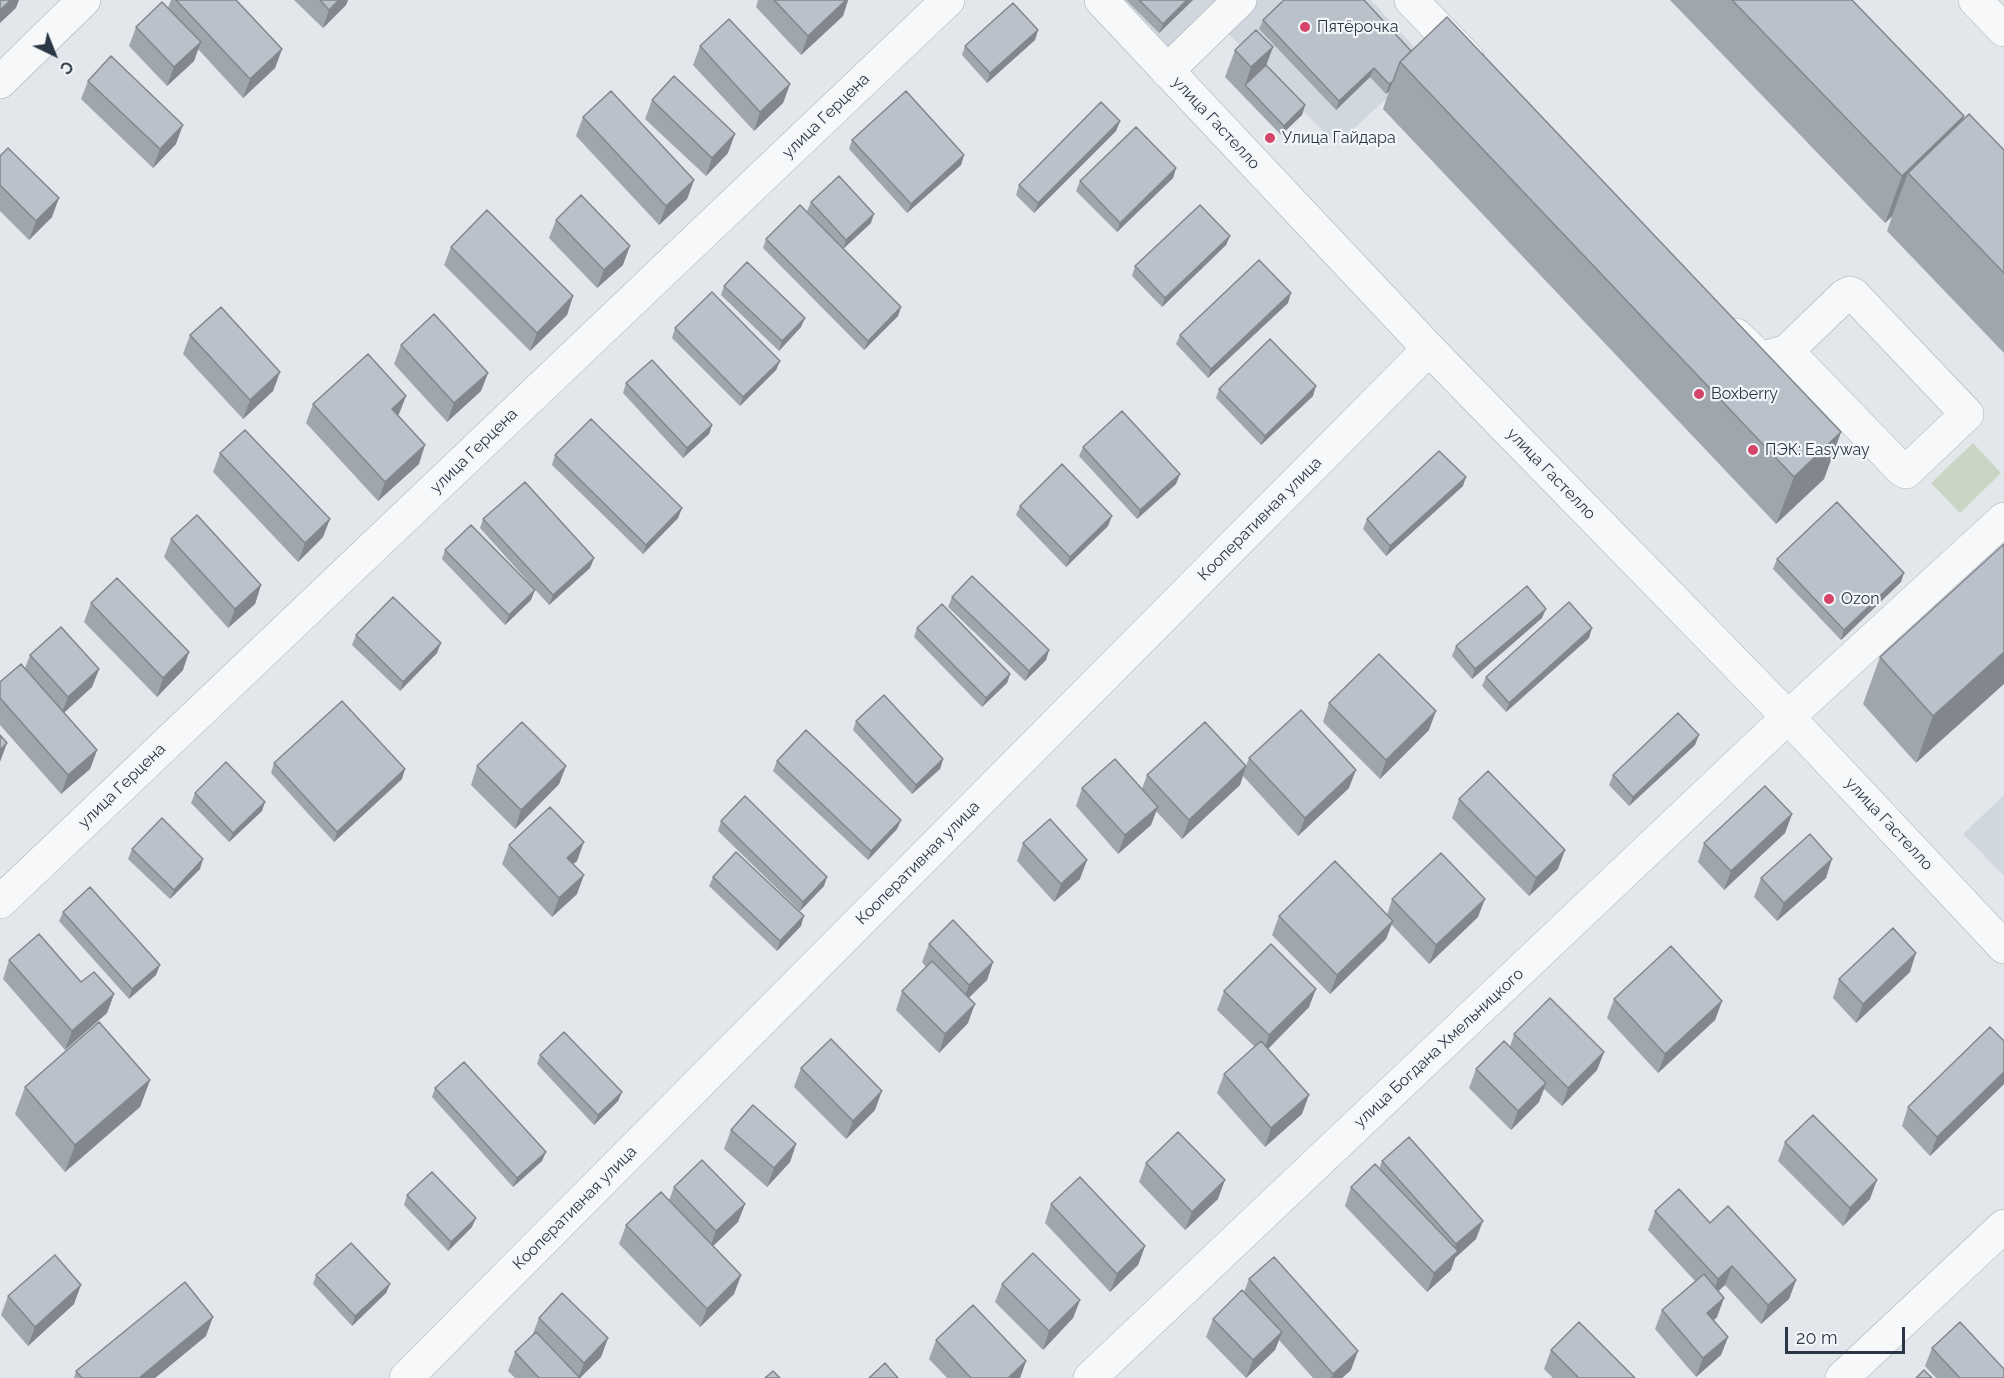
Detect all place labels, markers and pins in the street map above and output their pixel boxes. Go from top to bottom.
place label: Пятёрочка [1317,17,1398,37]
marker: Пятёрочка [1298,20,1312,34]
place label: Улица Гайдара [1282,128,1396,148]
marker: Улица Гайдара [1263,131,1277,145]
place label: Boxberry [1711,384,1778,404]
marker: Boxberry [1692,387,1706,401]
place label: ПЭК: Easyway [1765,440,1870,460]
marker: ПЭК: Easyway [1746,443,1760,457]
place label: Ozon [1841,589,1880,609]
marker: Ozon [1822,592,1836,606]

